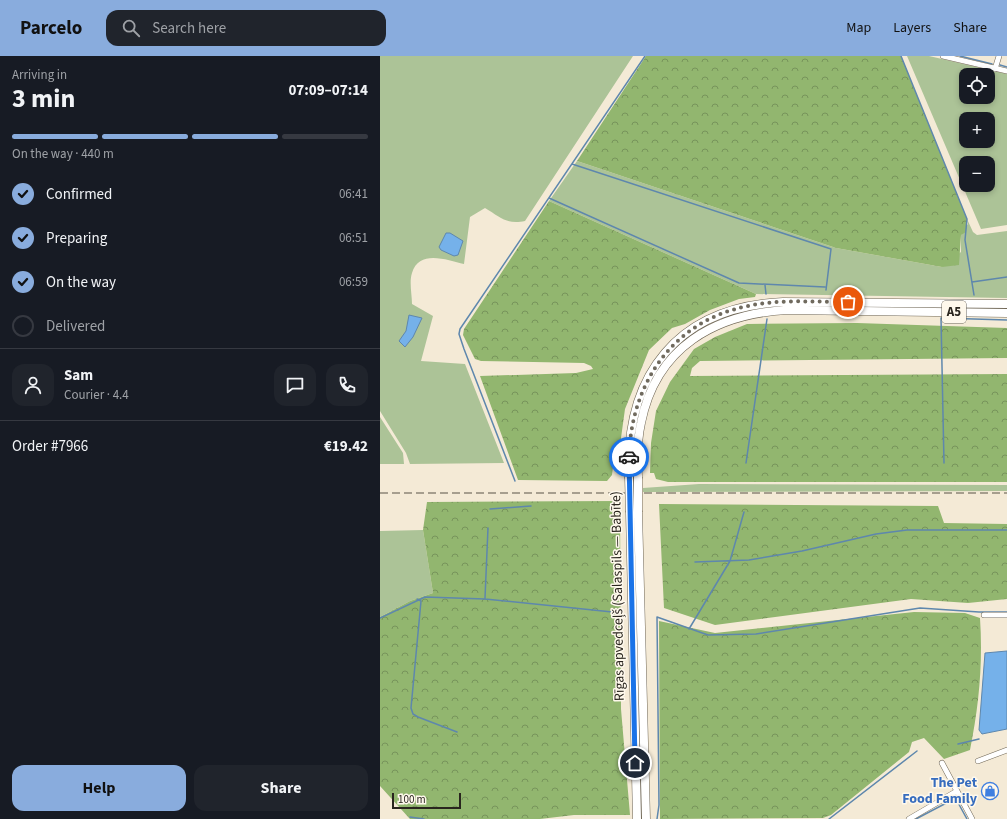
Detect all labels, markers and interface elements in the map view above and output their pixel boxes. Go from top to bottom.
search box [106,10,386,46]
text: Parcelo [20,15,82,42]
icon: search [120,17,142,39]
text: Search here [152,18,226,39]
text: Map [846,18,871,38]
text: Layers [893,18,931,38]
text: Share [953,18,987,38]
text: Arriving in [12,66,67,84]
map controls [959,68,995,192]
button: locate [959,68,995,104]
text: 3 min [12,80,75,117]
text: 07:09–07:14 [288,80,368,101]
button: + [959,112,995,148]
text: On the way · 440 m [12,145,114,163]
button: − [959,156,995,192]
icon: check [12,183,34,205]
text: Confirmed [46,184,112,205]
text: 06:41 [339,185,368,203]
icon: check [12,227,34,249]
text: Preparing [46,228,107,249]
text: 06:51 [339,229,368,247]
icon: check [12,271,34,293]
text: On the way [46,272,116,293]
text: 06:59 [339,273,368,291]
pin [831,285,865,319]
icon: bag [837,291,859,313]
road number: A5 [942,301,966,323]
text: Delivered [46,316,105,337]
button: person [12,364,54,406]
button: chat [274,364,316,406]
button: phone [326,364,368,406]
text: Sam [64,365,93,386]
text: Courier · 4.4 [64,386,129,404]
text: Order #7966 [12,436,88,457]
text: €19.42 [324,436,368,457]
courier [609,437,649,477]
icon: car [618,446,640,468]
street label: Rīgas apvedceļš (Salaspils — Babīte) [606,491,630,701]
pin [618,746,652,780]
icon: home [624,752,646,774]
button: Help [12,765,186,811]
button: Share [194,765,368,811]
place label: The Pet Food Family [902,773,978,809]
shop icon: The Pet Food Family [980,781,1000,801]
scale bar [392,791,461,810]
text: 100 m [398,792,426,807]

